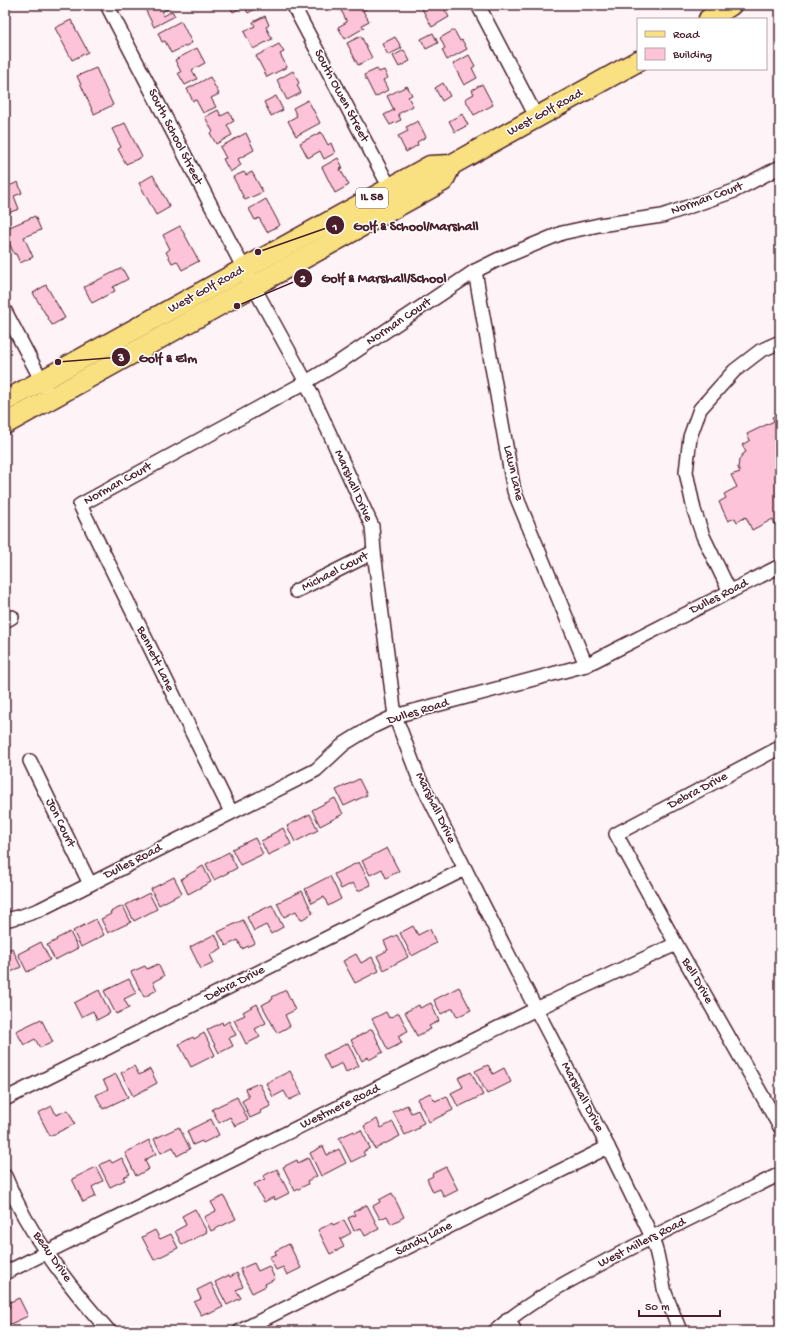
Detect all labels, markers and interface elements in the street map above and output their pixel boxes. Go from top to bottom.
legend [637,18,767,70]
text: Road [673,29,700,43]
street label: South Owen Street [310,47,373,146]
text: Building [672,49,712,63]
street label: West Golf Road [505,85,587,140]
street label: South School Street [144,86,206,189]
street label: Norman Court [669,178,747,219]
road number: IL 58 [356,188,388,208]
callout: Golf & School/Marshall [325,212,487,238]
text: Golf & School/Marshall [353,219,479,236]
text: 1 [332,221,338,235]
street label: West Golf Road [166,262,248,317]
callout: Golf & Marshall/School [293,265,455,291]
text: Golf & Marshall/School [321,271,447,288]
text: 2 [300,273,306,287]
street label: Norman Court [364,294,436,349]
callout: Golf & Elm [111,344,205,370]
text: Golf & Elm [139,351,197,368]
text: 3 [117,352,124,366]
street label: Lawn Lane [499,444,527,502]
street label: Marshall Drive [330,448,376,524]
street label: Norman Court [81,458,156,509]
street label: Michael Court [299,548,372,595]
street label: Dulles Road [687,575,752,619]
street label: Bennett Lane [132,623,177,694]
street label: Dulles Road [385,695,452,729]
street label: Debra Drive [665,769,731,813]
street label: Marshall Drive [411,770,459,846]
street label: Jon Court [42,796,79,851]
street label: Dulles Road [101,840,166,884]
street label: Bell Drive [677,955,716,1007]
street label: Debra Drive [202,962,268,1006]
street label: Marshall Drive [557,1059,607,1135]
street label: Westmere Road [298,1081,383,1133]
street label: West Millers Road [596,1214,689,1271]
street label: Sandy Lane [393,1218,455,1260]
street label: Beau Drive [29,1228,75,1285]
scale bar [639,1292,720,1318]
text: 50 m [645,1301,670,1315]

